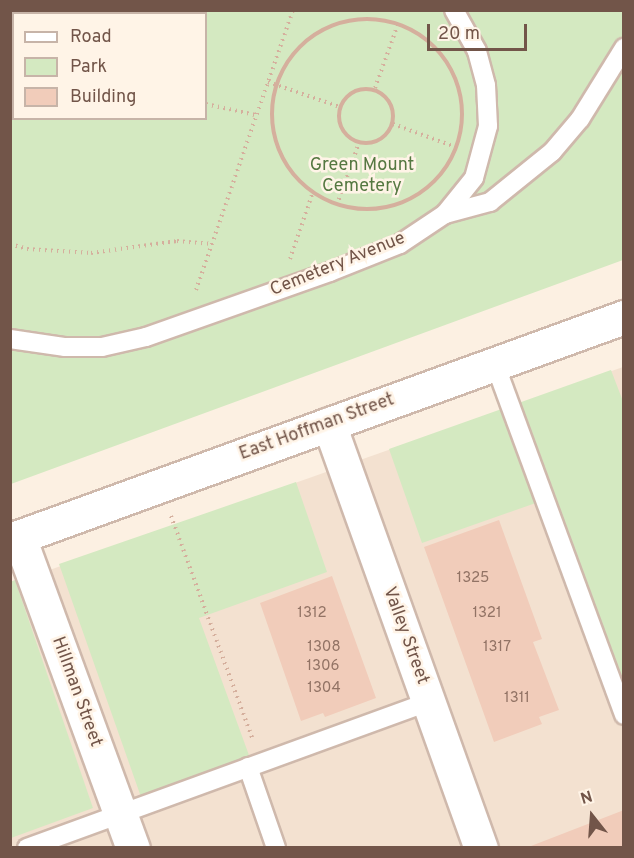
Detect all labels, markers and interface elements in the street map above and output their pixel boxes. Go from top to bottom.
legend [12,12,207,120]
scale bar [430,12,530,50]
text: 20 m [438,23,480,46]
text: Road [70,26,112,49]
text: Park [70,56,107,79]
text: Building [70,86,136,109]
park label: Green Mount Cemetery [310,156,414,198]
street label: Cemetery Avenue [267,228,409,302]
street label: East Hoffman Street [237,390,397,466]
house number: 1325 [457,570,489,588]
street label: Valley Street [377,584,433,688]
house number: 1312 [297,605,327,623]
house number: 1321 [472,605,502,623]
street label: Hillman Street [46,634,106,750]
house number: 1308 [307,639,341,657]
house number: 1317 [483,639,511,657]
house number: 1306 [306,658,340,676]
house number: 1304 [307,680,341,698]
house number: 1311 [504,690,530,708]
north arrow [562,786,622,846]
text: N [578,788,595,810]

